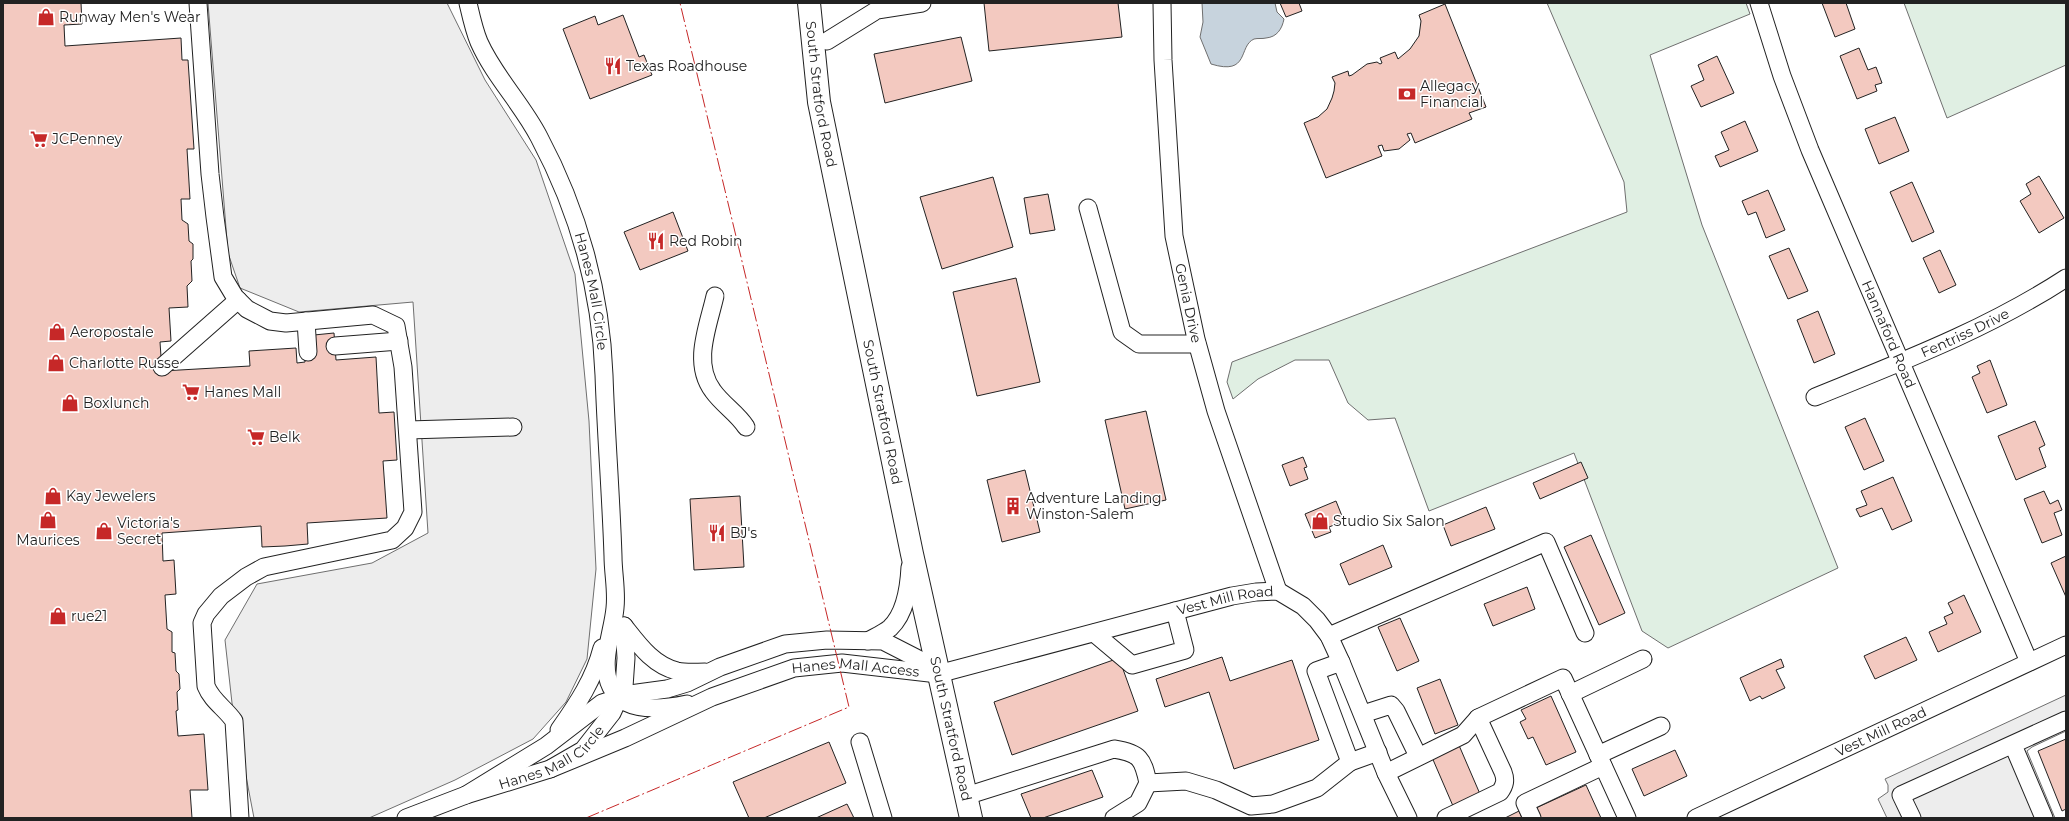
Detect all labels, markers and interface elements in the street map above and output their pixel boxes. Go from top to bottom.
shop icon: Runway Men's Wear [36,7,56,27]
place label: Runway Men's Wear [59,8,201,26]
street label: South Stratford Road [802,20,841,169]
restaurant icon: Texas Roadhouse [603,56,623,76]
place label: Texas Roadhouse [626,57,747,75]
place label: Allegacy Financial [1420,77,1483,111]
bank icon: Allegacy Financial [1397,84,1417,104]
supermarket icon: JCPenney [29,129,49,149]
place label: JCPenney [51,130,123,148]
street label: Hanes Mall Circle [571,230,611,351]
restaurant icon: Red Robin [646,231,666,251]
place label: Red Robin [669,232,742,250]
street label: Genia Drive [1171,262,1206,345]
street label: Hannaford Road [1858,278,1920,391]
street label: Fentriss Drive [1918,304,2012,361]
shop icon: Aeropostale [47,322,67,342]
place label: Aeropostale [70,323,154,341]
street label: South Stratford Road [859,338,906,486]
shop icon: Charlotte Russe [46,353,66,373]
place label: Charlotte Russe [69,354,179,372]
supermarket icon: Hanes Mall [181,382,201,402]
place label: Hanes Mall [204,383,281,401]
shop icon: Boxlunch [60,393,80,413]
place label: Boxlunch [83,394,149,412]
supermarket icon: Belk [246,427,266,447]
place label: Belk [269,428,301,446]
shop icon: Kay Jewelers [43,486,63,506]
place label: Kay Jewelers [66,487,156,505]
place label: Adventure Landing Winston-Salem [1026,489,1162,523]
building icon: Adventure Landing Winston-Salem [1003,496,1023,516]
shop icon: Maurices [38,510,58,530]
shop icon: Studio Six Salon [1310,511,1330,531]
place label: Studio Six Salon [1333,512,1445,530]
place label: Victoria's Secret [117,514,180,548]
shop icon: Victoria's Secret [94,521,114,541]
restaurant icon: BJ's [707,523,727,543]
place label: BJ's [730,524,757,542]
place label: Maurices [16,531,80,549]
street label: Vest Mill Road [1175,582,1274,619]
shop icon: rue21 [48,606,68,626]
place label: rue21 [71,607,107,625]
street label: Hanes Mall Access [790,654,920,681]
street label: South Stratford Road [926,655,976,803]
street label: Vest Mill Road [1832,703,1929,761]
street label: Hanes Mall Circle [496,722,608,793]

